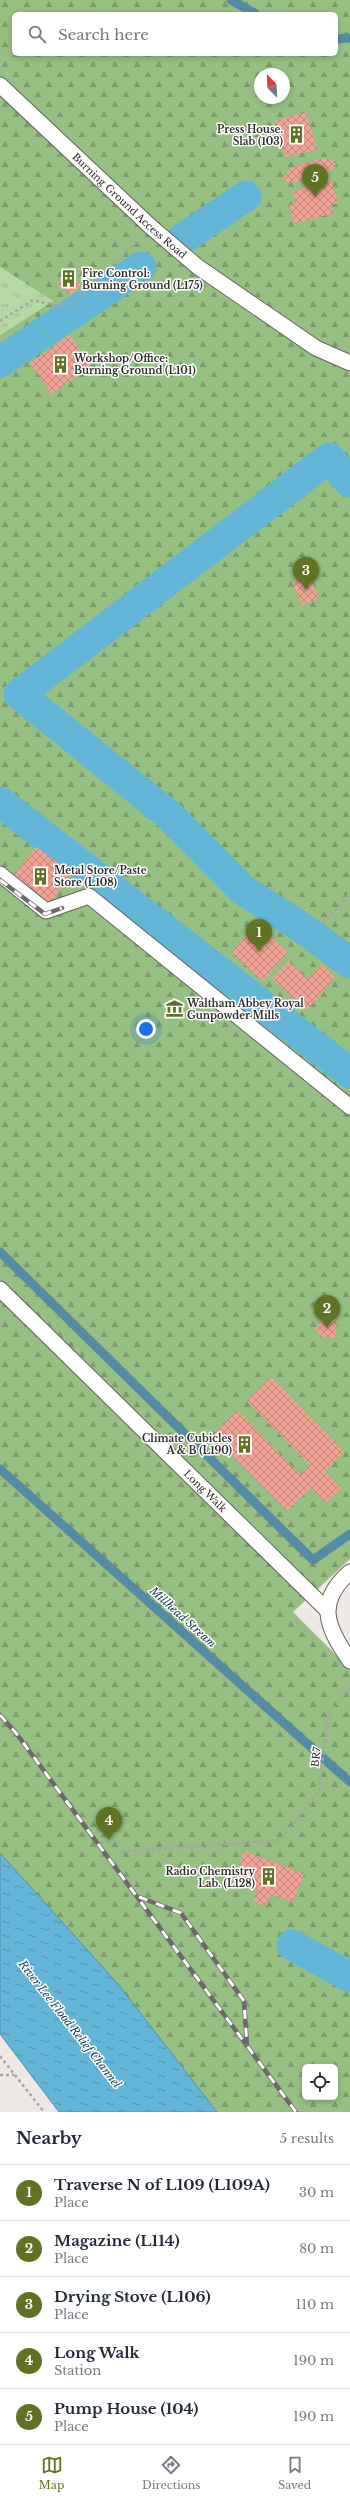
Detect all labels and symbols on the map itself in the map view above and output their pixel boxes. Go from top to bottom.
north arrow [254,68,290,104]
place label: Press House. Slab (103) [217,123,284,148]
building icon: Press House. Slab (103) [286,125,306,145]
street label: Burning Ground Access Road [70,150,190,261]
pin: 5 [302,164,328,197]
place label: Fire Control: Burning Ground (L175) [82,267,203,292]
building icon: Fire Control: Burning Ground (L175) [59,269,79,289]
place label: Workshop/Office: Burning Ground (L101) [73,352,196,377]
building icon: Workshop/Office: Burning Ground (L101) [51,354,71,374]
pin: 3 [293,557,319,590]
place label: Metal Store/Paste Store (L108) [54,864,147,889]
building icon: Metal Store/Paste Store (L108) [31,866,51,886]
pin: 1 [246,919,272,952]
place label: Waltham Abbey Royal Gunpowder Mills [186,997,304,1022]
museum icon: Waltham Abbey Royal Gunpowder Mills [164,999,184,1019]
your location [136,1019,156,1039]
pin: 2 [314,1295,340,1328]
place label: Climate Cubicles A & B (L190) [142,1432,233,1457]
building icon: Climate Cubicles A & B (L190) [235,1434,255,1454]
street label: Long Walk [181,1467,230,1515]
water label: Millhead Stream [146,1583,219,1651]
street label: BR7 [308,1745,324,1768]
pin: 4 [96,1807,122,1840]
place label: Radio Chemistry Lab. (L128) [165,1865,256,1890]
building icon: Radio Chemistry Lab. (L128) [258,1867,278,1887]
water label: River Lee Flood Relief Channel [15,1957,125,2091]

